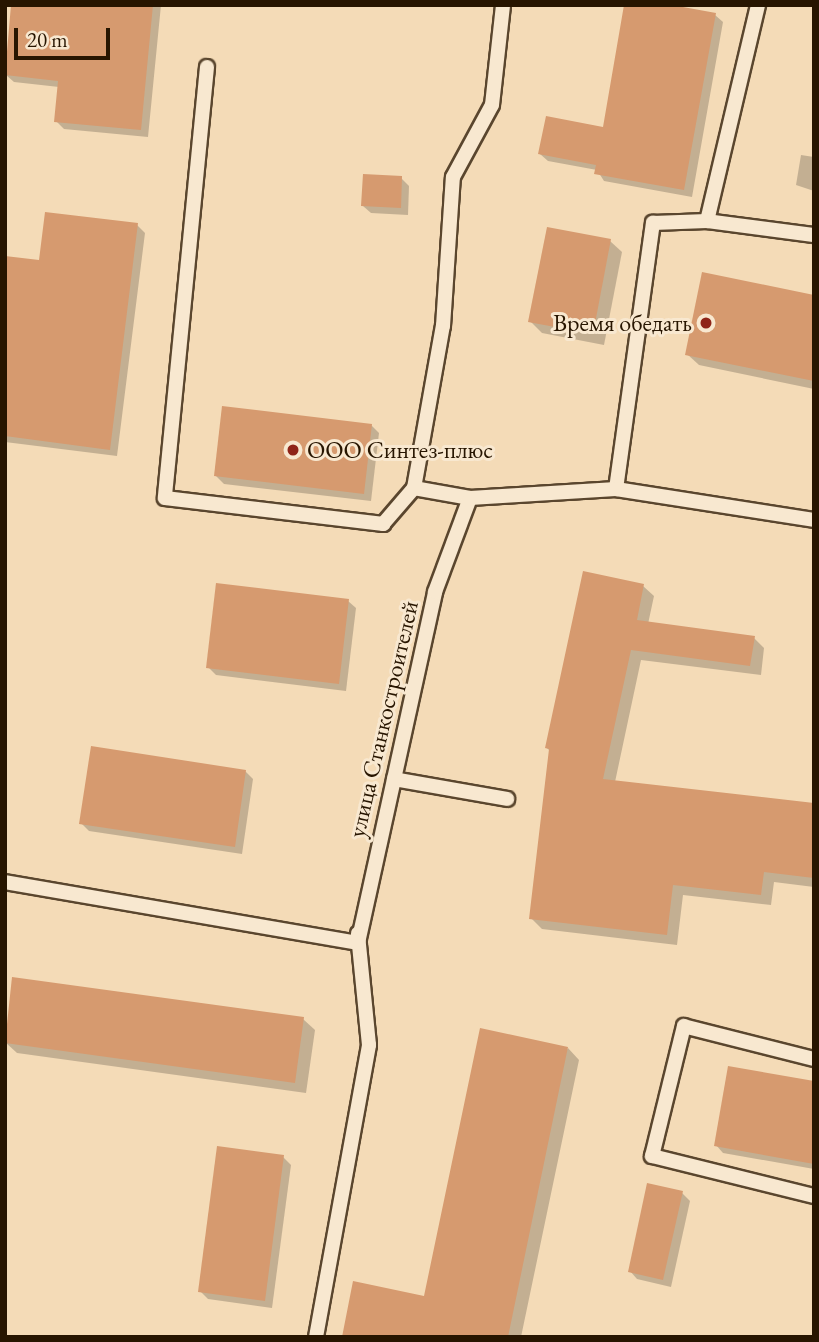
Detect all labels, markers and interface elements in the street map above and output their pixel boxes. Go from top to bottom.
scale bar [18,14,114,58]
text: 20 m [27,26,68,53]
place label: Время обедать [553,309,692,337]
marker: Время обедать [698,315,714,331]
place label: ООО Синтез-плюс [307,436,493,464]
marker: ООО Синтез-плюс [285,442,301,458]
street label: улица Станкостроителей [342,598,424,840]

